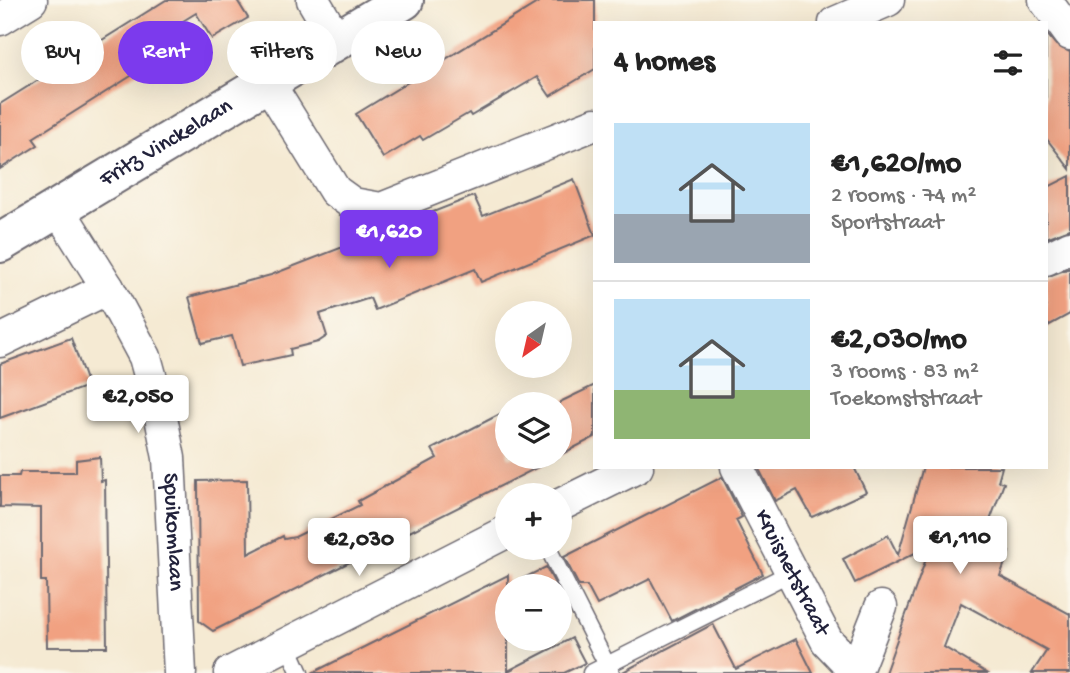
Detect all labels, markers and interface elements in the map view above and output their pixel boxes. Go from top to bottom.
chip: Buy [21,21,104,84]
chip: Rent [118,21,213,84]
chip: Filters [227,21,337,84]
chip: New [351,21,445,84]
icon: filters [989,44,1027,82]
text: 4 homes [614,46,715,81]
street label: Fritz Vinckelaan [94,93,238,194]
text: €1,620/mo [831,148,961,183]
icon: home [670,151,754,235]
text: 2 rooms · 74 m² [831,183,976,210]
pin: €1,620 [332,210,446,270]
text: Sportstraat [831,210,943,237]
text: €1,620 [356,219,422,246]
north arrow [495,301,572,378]
map controls [495,301,572,651]
text: €2,030/mo [831,324,967,359]
icon: home [670,327,754,411]
text: 3 rooms · 83 m² [831,359,979,386]
pin: €2,050 [81,376,195,435]
text: €2,050 [103,384,173,411]
text: Toekomststraat [831,386,981,413]
button: layers [495,392,572,469]
street label: Spuikomlaan [156,472,189,592]
button: + [495,483,572,560]
street label: Kruisnetstraat [748,505,836,642]
pin: €1,110 [903,516,1017,576]
pin: €2,030 [302,518,416,578]
text: €1,110 [929,525,991,552]
text: €2,030 [324,527,394,554]
button: − [495,574,572,651]

